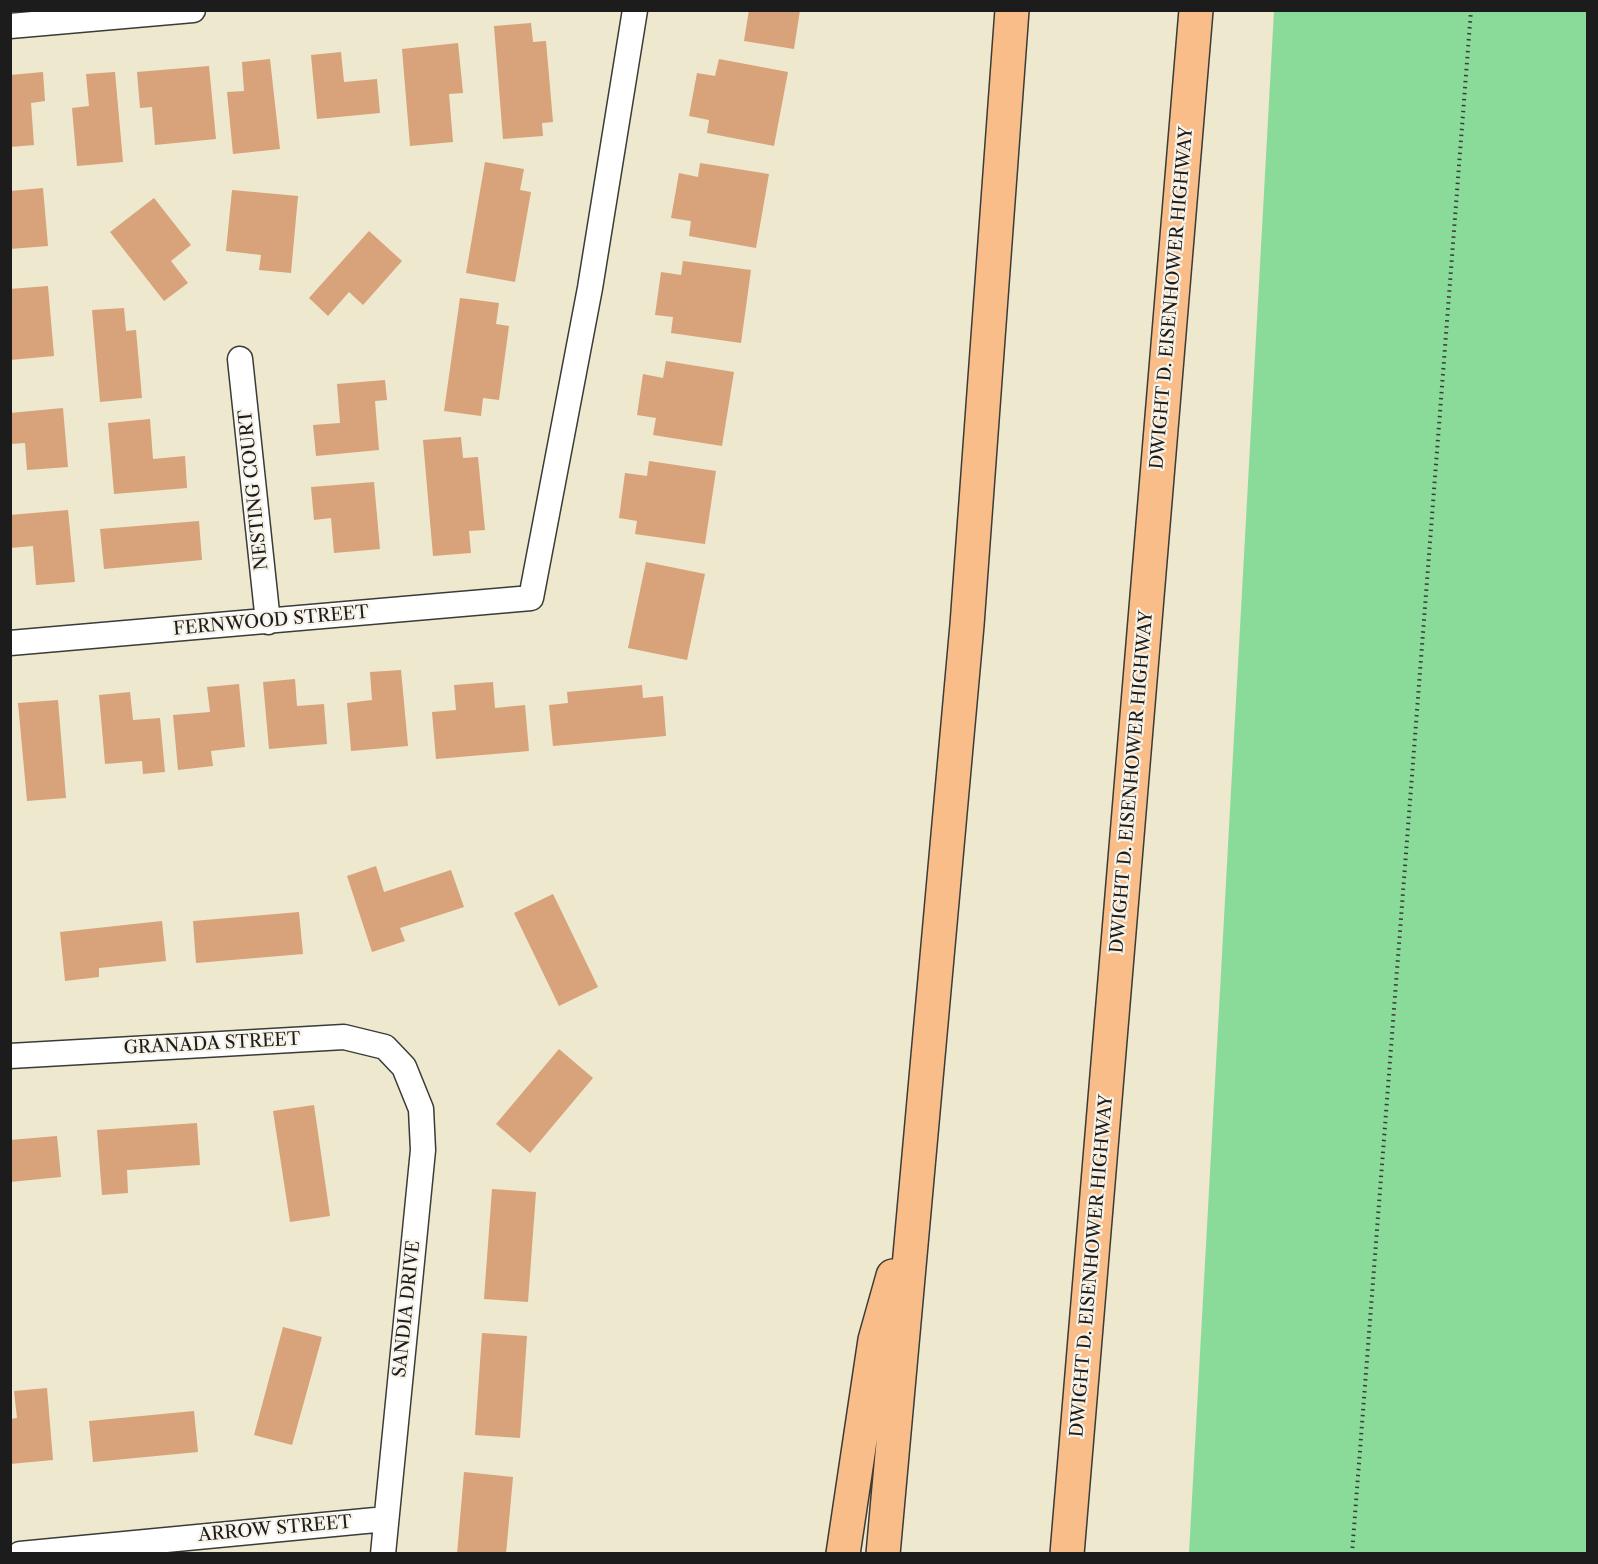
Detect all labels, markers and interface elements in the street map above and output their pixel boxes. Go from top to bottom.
street label: DWIGHT D. EISENHOWER HIGHWAY [1146,126,1198,470]
street label: NESTING COURT [235,409,273,571]
street label: FERNWOOD STREET [172,602,370,640]
street label: DWIGHT D. EISENHOWER HIGHWAY [1106,610,1158,954]
street label: GRANADA STREET [123,1029,301,1059]
street label: DWIGHT D. EISENHOWER HIGHWAY [1066,1094,1118,1438]
street label: SANDIA DRIVE [389,1239,425,1379]
street label: ARROW STREET [197,1512,353,1546]

